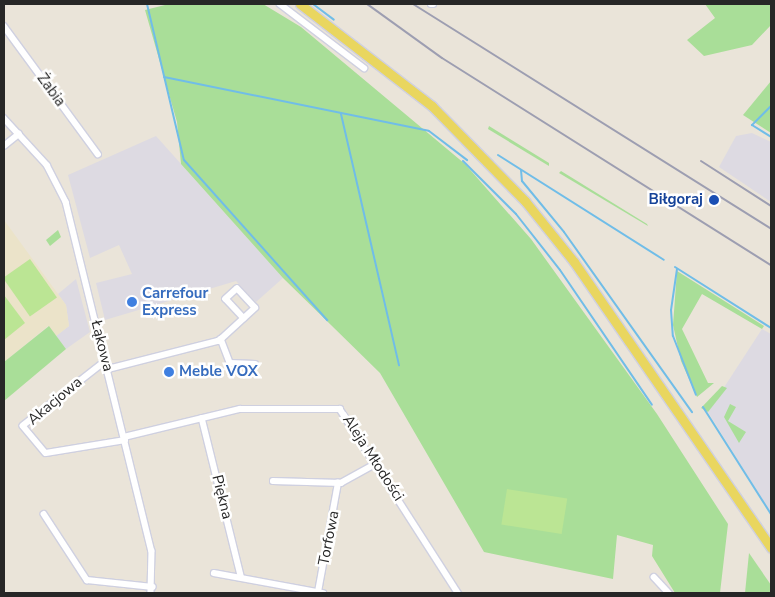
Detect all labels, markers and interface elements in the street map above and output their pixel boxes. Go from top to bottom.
street label: Żabia [33,70,69,110]
place label: Biłgoraj [649,191,703,209]
marker: Biłgoraj [707,193,721,207]
place label: Carrefour Express [142,284,208,319]
marker: Carrefour Express [126,296,138,308]
street label: Łąkowa [87,319,117,373]
place label: Meble VOX [179,363,258,381]
marker: Meble VOX [163,366,175,378]
street label: Akacjowa [24,373,86,429]
street label: Aleja Młodości [339,412,407,504]
street label: Piękna [208,473,236,521]
street label: Torfowa [315,509,343,567]

